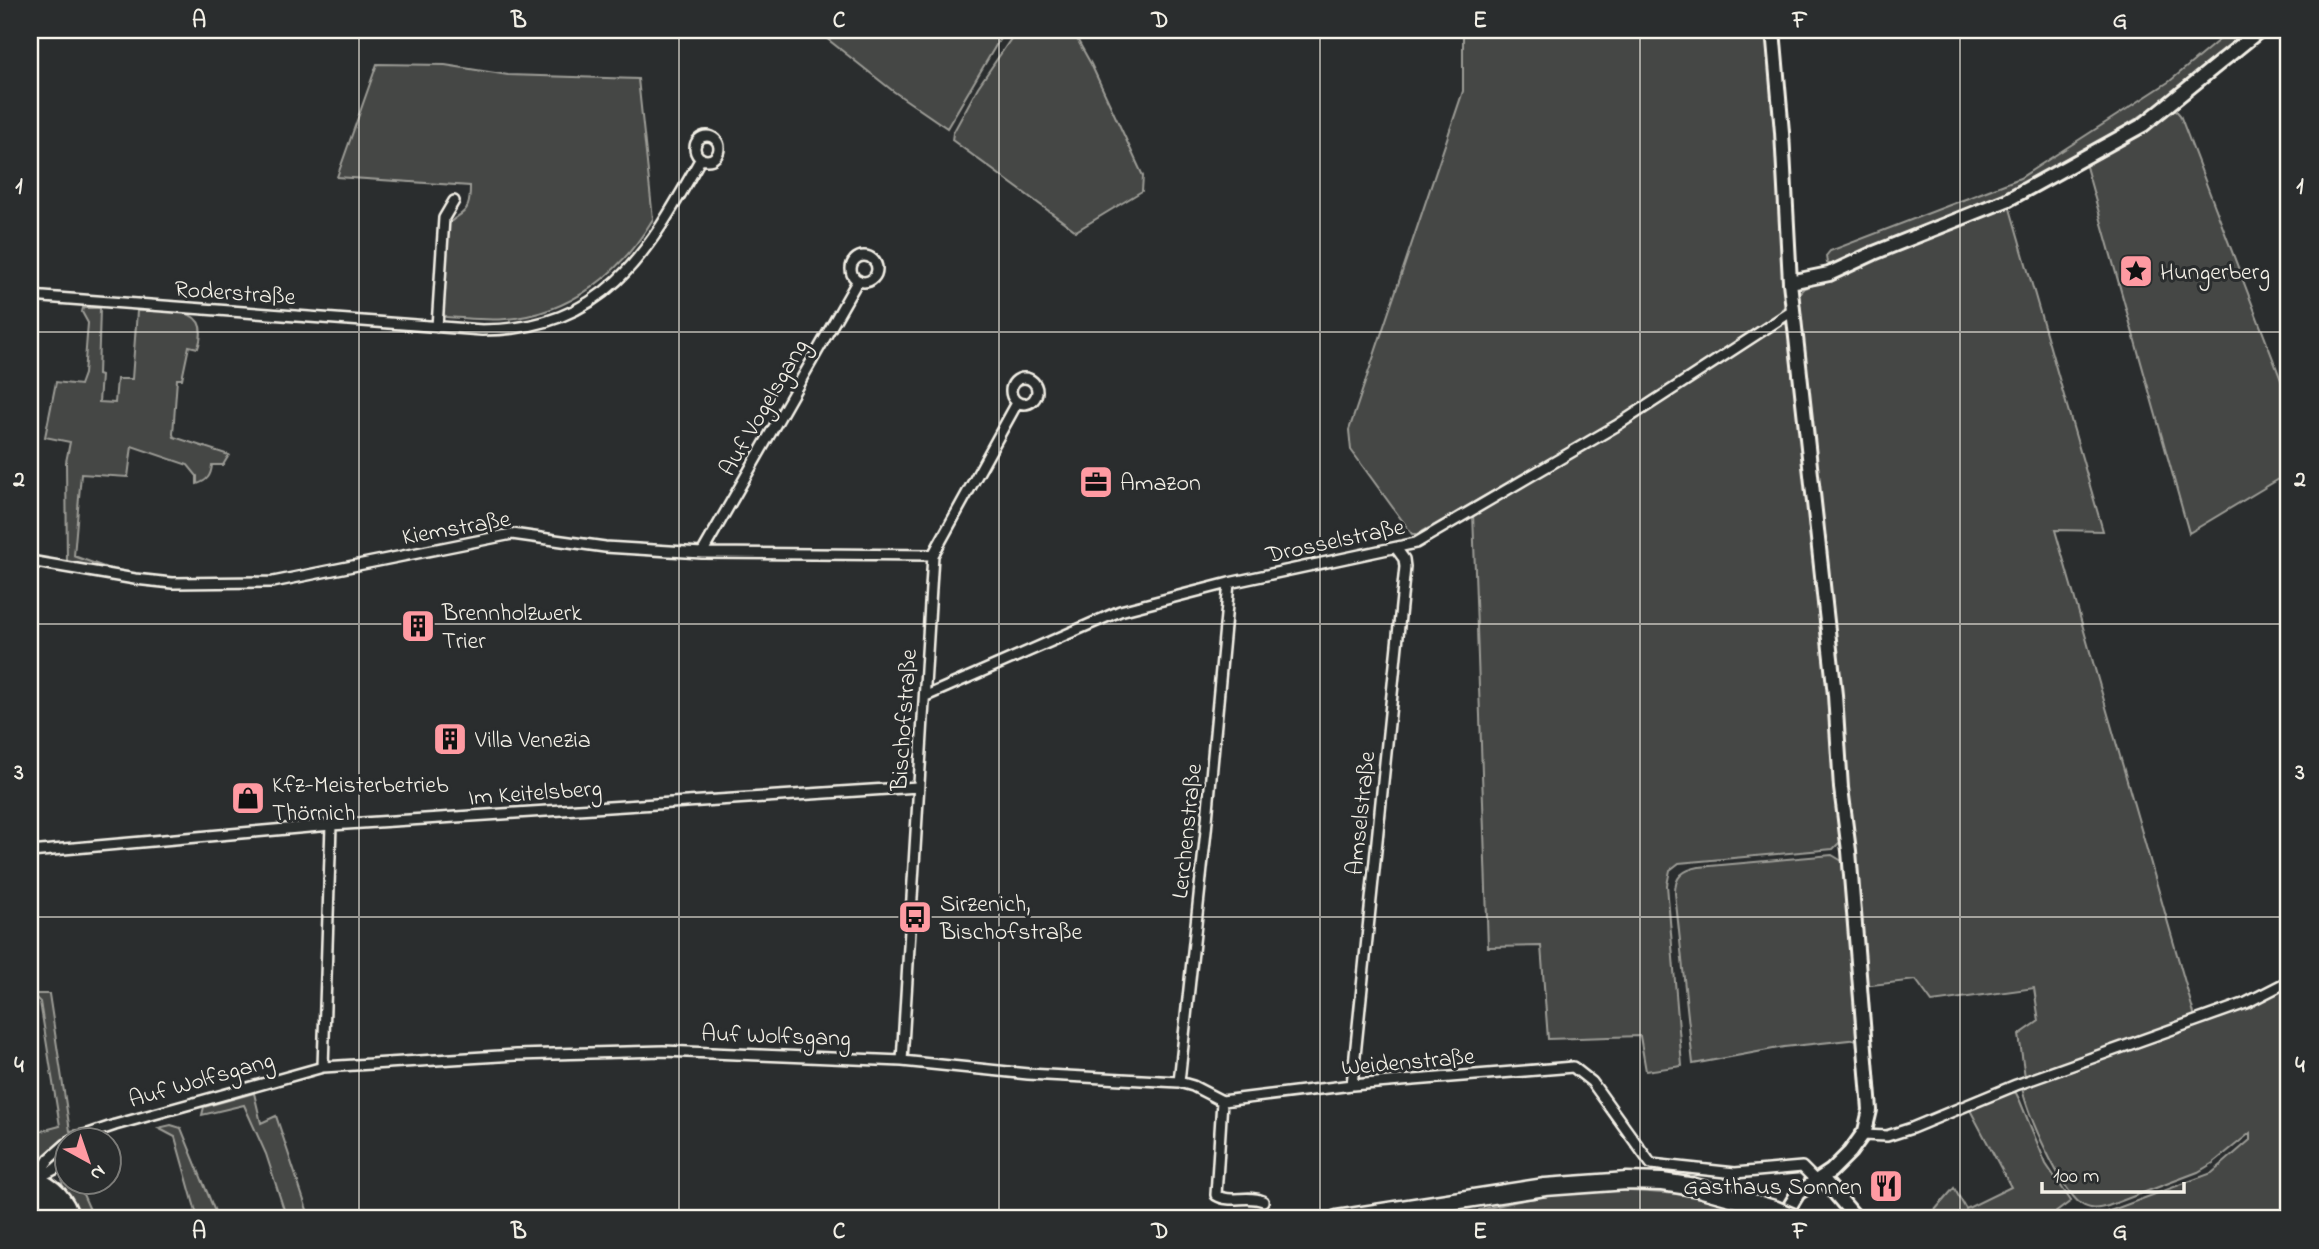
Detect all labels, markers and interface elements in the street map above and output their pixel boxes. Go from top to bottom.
text: A [192,5,206,38]
text: B [510,5,527,38]
text: C [833,5,846,38]
text: D [1151,5,1168,38]
text: E [1473,5,1487,38]
text: F [1792,5,1808,38]
text: G [2113,5,2127,38]
text: 1 [15,171,23,204]
text: 1 [2296,171,2304,204]
place icon: Hungerberg [2117,252,2155,290]
place label: Hungerberg [2160,256,2270,291]
street label: Roderstraße [173,273,297,316]
street label: Auf Vogelsgang [712,333,819,483]
office icon: Amazon [1077,463,1115,501]
text: 2 [12,464,25,497]
text: 2 [2293,464,2306,497]
place label: Amazon [1120,467,1201,502]
street label: Kiemstraße [400,503,514,556]
street label: Drosselstraße [1262,511,1408,574]
place label: Brennholzwerk Trier [441,597,582,660]
building icon: Brennholzwerk Trier [399,607,437,645]
street label: Bischofstraße [883,648,928,793]
building icon: Villa Venezia [431,720,469,758]
place label: Villa Venezia [474,724,591,759]
street label: Amselstraße [1339,749,1386,877]
text: 3 [13,757,24,790]
text: 3 [2294,757,2305,790]
street label: Lerchenstraße [1164,762,1213,901]
place label: Kfz-Meisterbetrieb Thörnich [272,769,449,832]
street label: Im Keitelsberg [467,772,603,817]
shop icon: Kfz-Meisterbetrieb Thörnich [229,779,267,817]
place label: Sirzenich, Bischofstraße [939,888,1083,951]
bus stop icon: Sirzenich, Bischofstraße [896,898,934,936]
street label: Auf Wolfsgang [700,1017,851,1058]
street label: Weidenstraße [1340,1040,1477,1087]
street label: Auf Wolfsgang [125,1044,278,1119]
text: 4 [14,1050,24,1083]
text: 4 [2295,1050,2305,1083]
north arrow [52,1126,122,1196]
scale bar [2042,1151,2184,1195]
text: N [84,1158,111,1187]
text: 100 m [2053,1162,2099,1192]
restaurant icon: Gasthaus Sonnen [1867,1167,1905,1205]
place label: Gasthaus Sonnen [1683,1171,1862,1206]
text: A [192,1216,206,1249]
text: B [510,1216,527,1249]
text: C [833,1216,846,1249]
text: D [1151,1216,1168,1249]
text: E [1473,1216,1487,1249]
text: F [1792,1216,1808,1249]
text: G [2113,1216,2127,1249]

